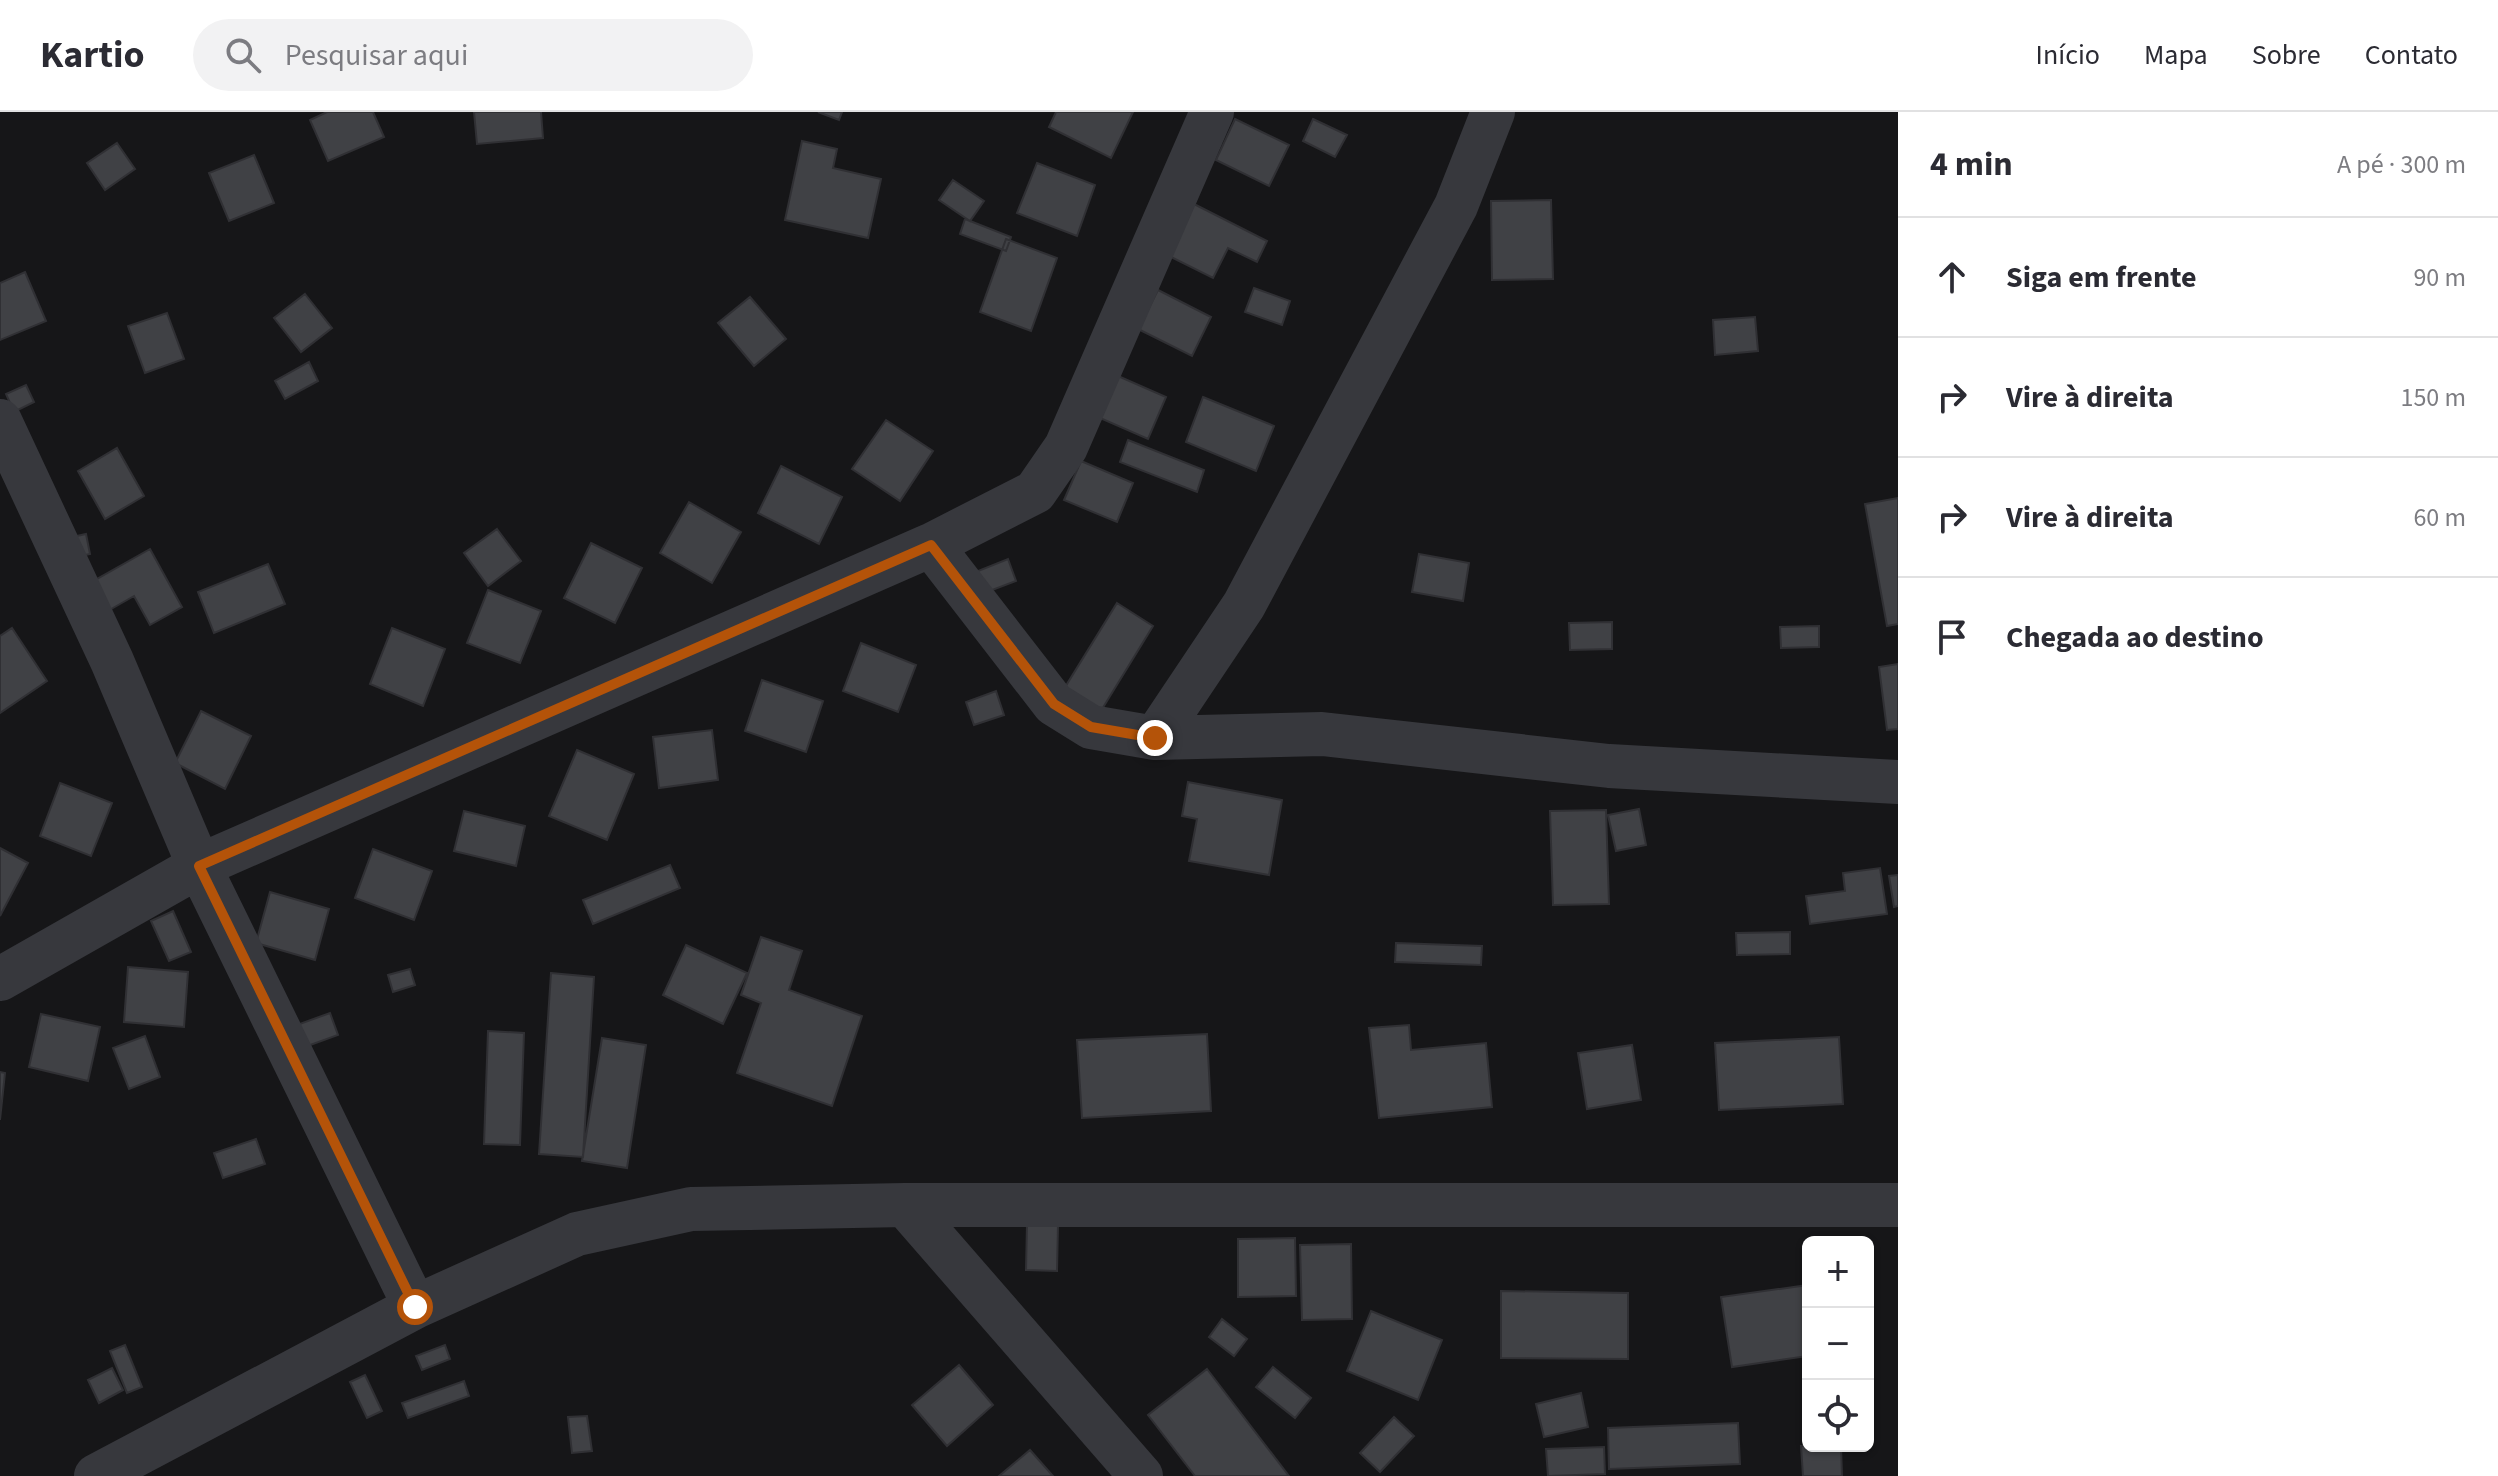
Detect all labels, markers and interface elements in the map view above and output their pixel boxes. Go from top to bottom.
search box [193,19,753,91]
text: Kartio [40,28,145,82]
icon: search [221,33,265,77]
text: Pesquisar aqui [285,34,468,77]
text: Início [2036,35,2100,75]
text: Mapa [2144,35,2208,75]
text: Sobre [2252,35,2321,75]
text: Contato [2365,35,2458,75]
text: 4 min [1930,140,2013,189]
text: A pé · 300 m [2337,146,2466,183]
icon: ahead [1930,255,1974,299]
text: Siga em frente [2006,256,2197,299]
text: 90 m [2413,259,2466,296]
icon: right [1930,375,1974,419]
text: Vire à direita [2006,376,2174,419]
text: 150 m [2400,379,2466,416]
icon: right [1930,495,1974,539]
text: Vire à direita [2006,496,2174,539]
text: 60 m [2413,499,2466,536]
icon: arrive [1930,615,1974,659]
text: Chegada ao destino [2006,616,2264,659]
route end [1137,720,1173,756]
map controls [1802,1236,1874,1452]
button: + [1802,1236,1874,1308]
route start [397,1289,433,1325]
button: − [1802,1308,1874,1380]
button: locate [1802,1380,1874,1452]

